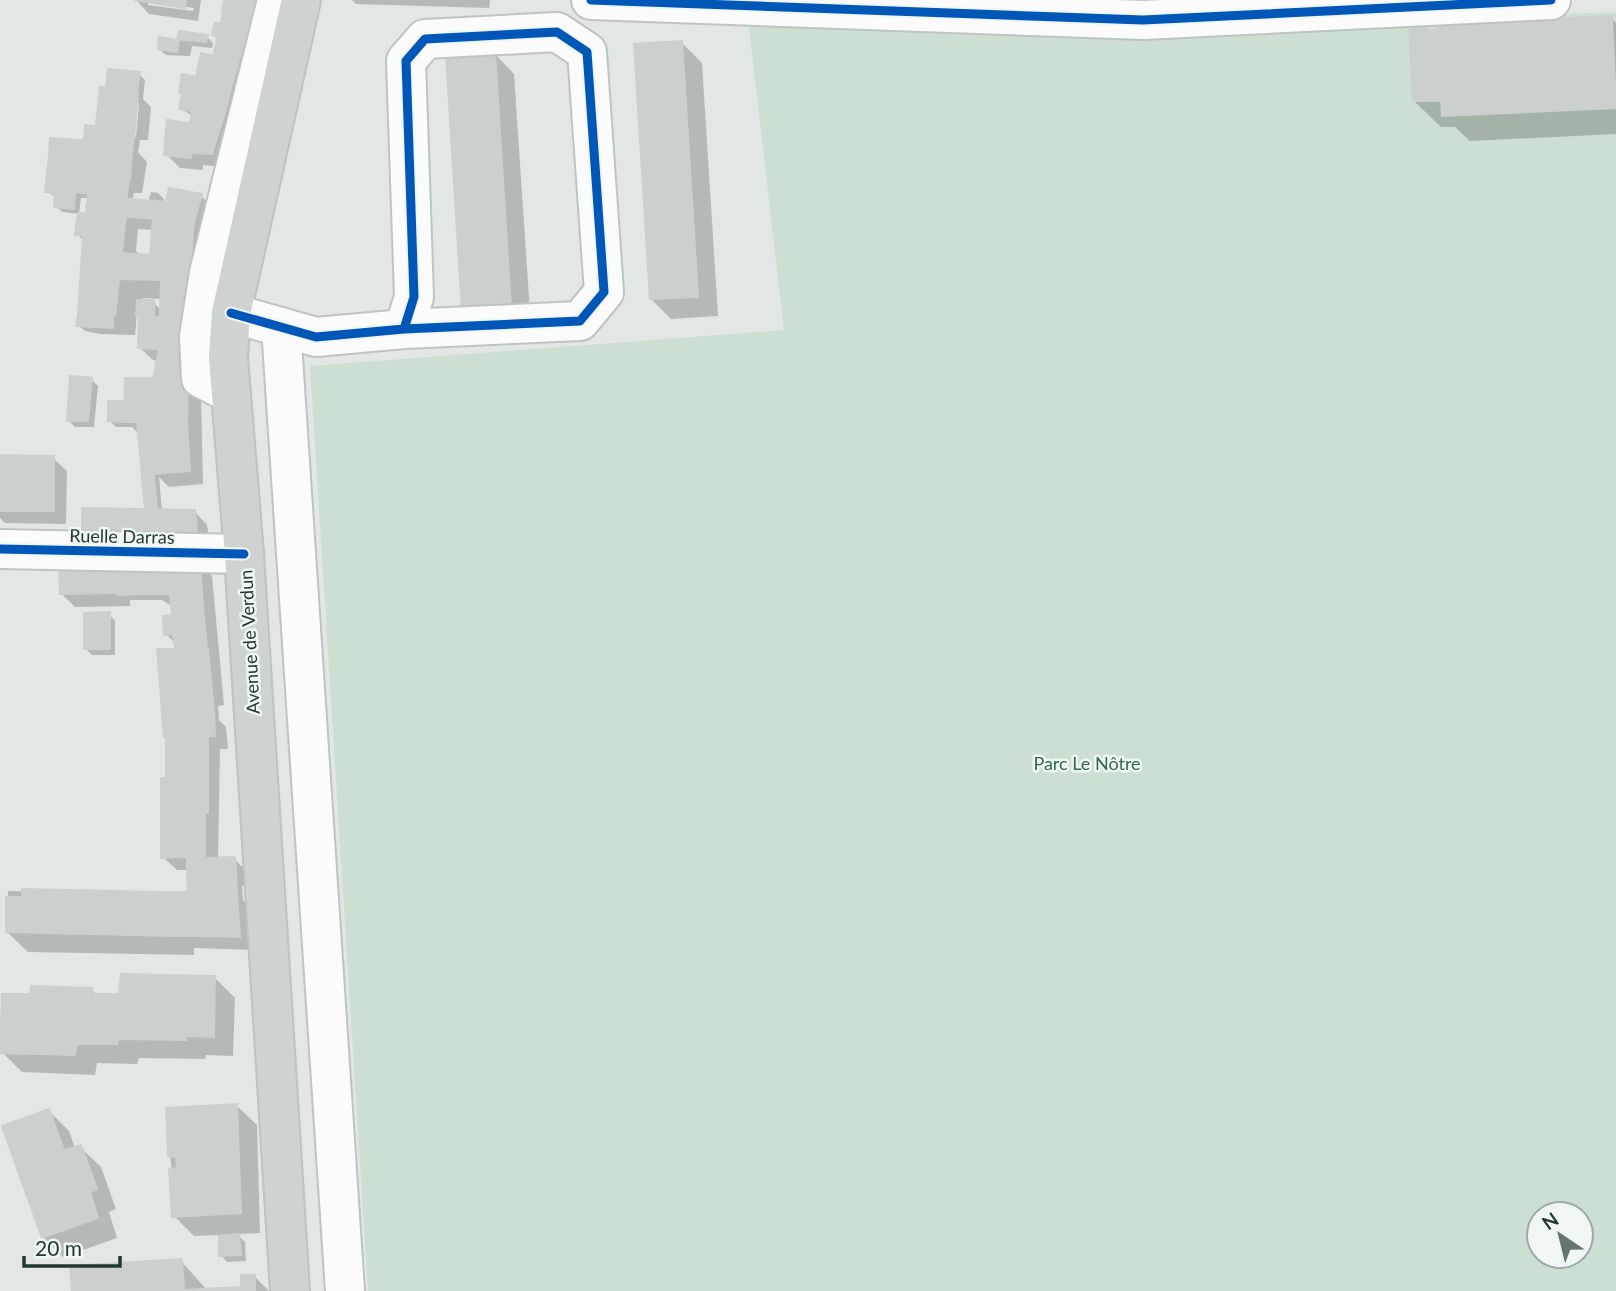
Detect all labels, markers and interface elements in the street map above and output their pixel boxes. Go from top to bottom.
street label: Ruelle Darras [69,524,175,548]
street label: Avenue de Verdun [234,569,264,715]
park label: Parc Le Nôtre [1033,752,1141,774]
north arrow [1525,1200,1595,1270]
text: N [1537,1207,1563,1234]
scale bar [24,1224,121,1268]
text: 20 m [35,1235,82,1260]

